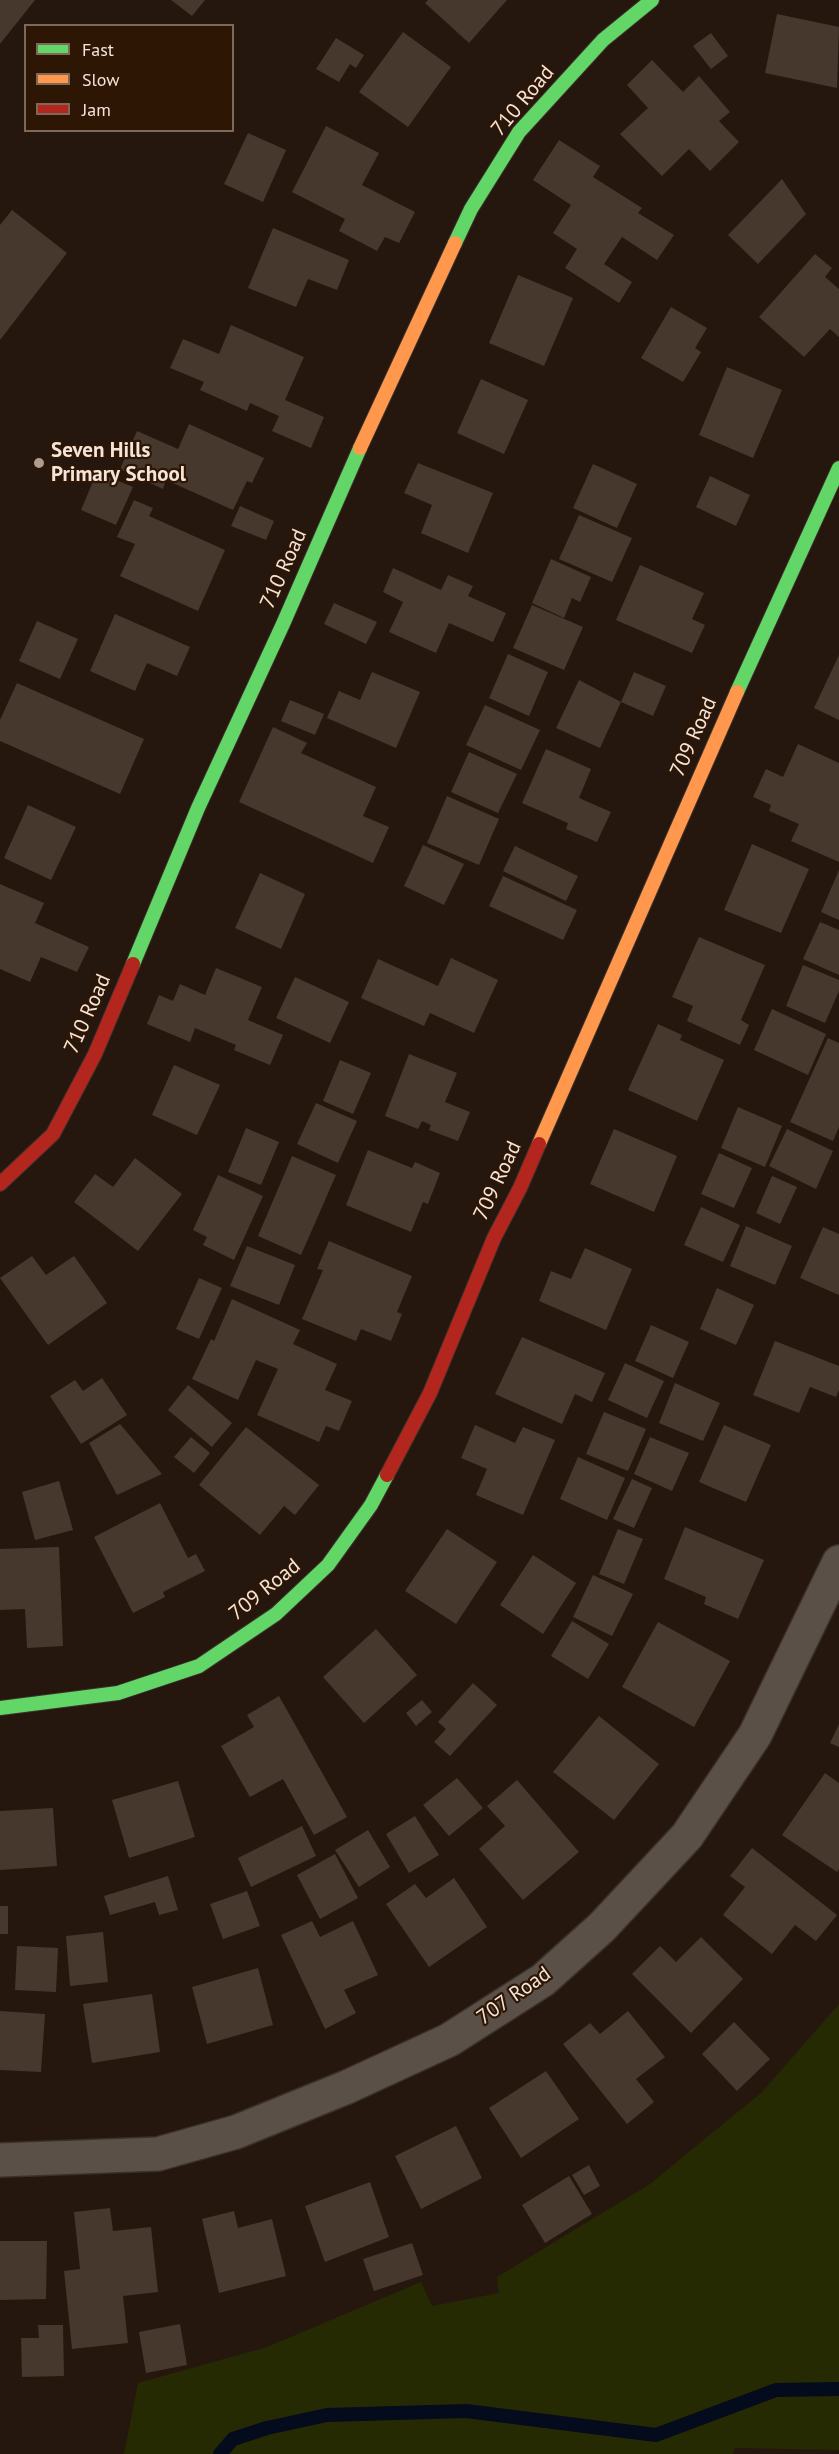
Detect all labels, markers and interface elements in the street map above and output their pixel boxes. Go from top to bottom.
legend [24,24,234,132]
text: Fast [82,38,114,61]
street label: 710 Road [486,61,560,141]
text: Slow [82,68,120,91]
text: Jam [82,98,111,121]
place label: Seven Hills Primary School [51,438,186,488]
marker: Seven Hills Primary School [32,456,46,470]
street label: 710 Road [255,525,313,613]
street label: 709 Road [665,693,723,781]
street label: 710 Road [59,970,117,1058]
street label: 709 Road [469,1137,527,1225]
street label: 709 Road [224,1554,306,1626]
street label: 707 Road [472,1961,556,2031]

